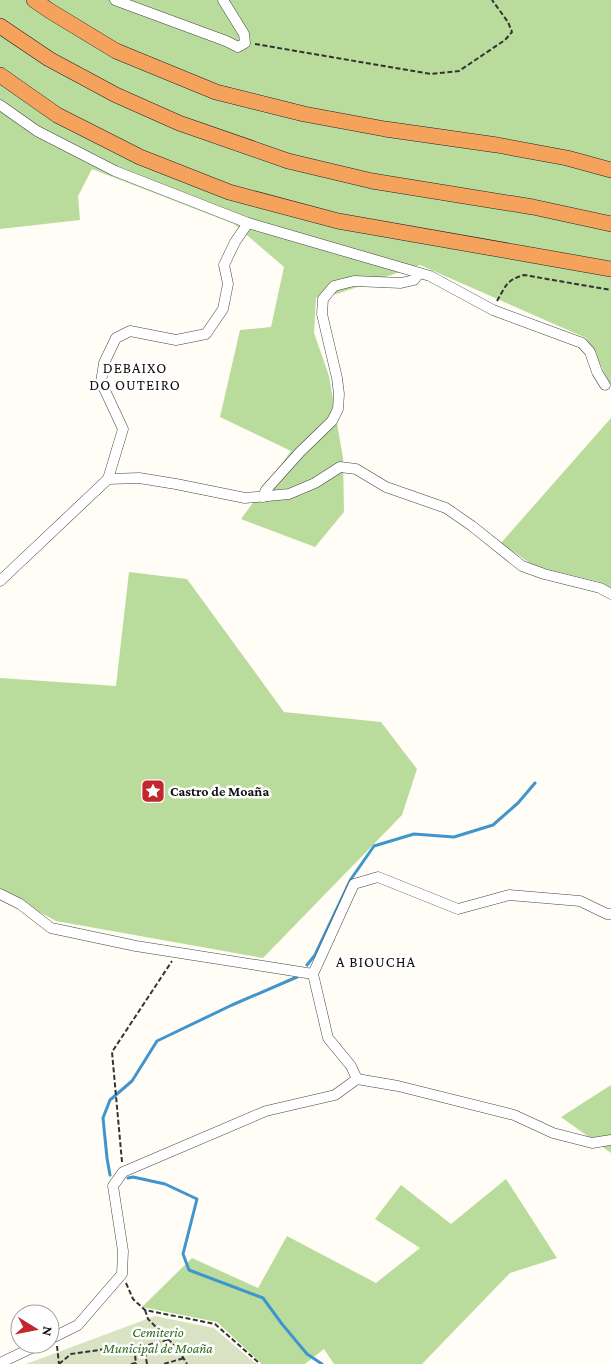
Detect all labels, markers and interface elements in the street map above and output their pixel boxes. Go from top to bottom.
district label: DEBAIXO DO OUTEIRO [89,360,181,393]
place icon: Castro de Moaña [140,778,166,804]
place label: Castro de Moaña [170,783,269,799]
district label: A BIOUCHA [336,954,416,970]
north arrow [10,1304,60,1354]
park label: Cemiterio Municipal de Moaña [102,1324,213,1356]
text: N [39,1325,57,1338]

